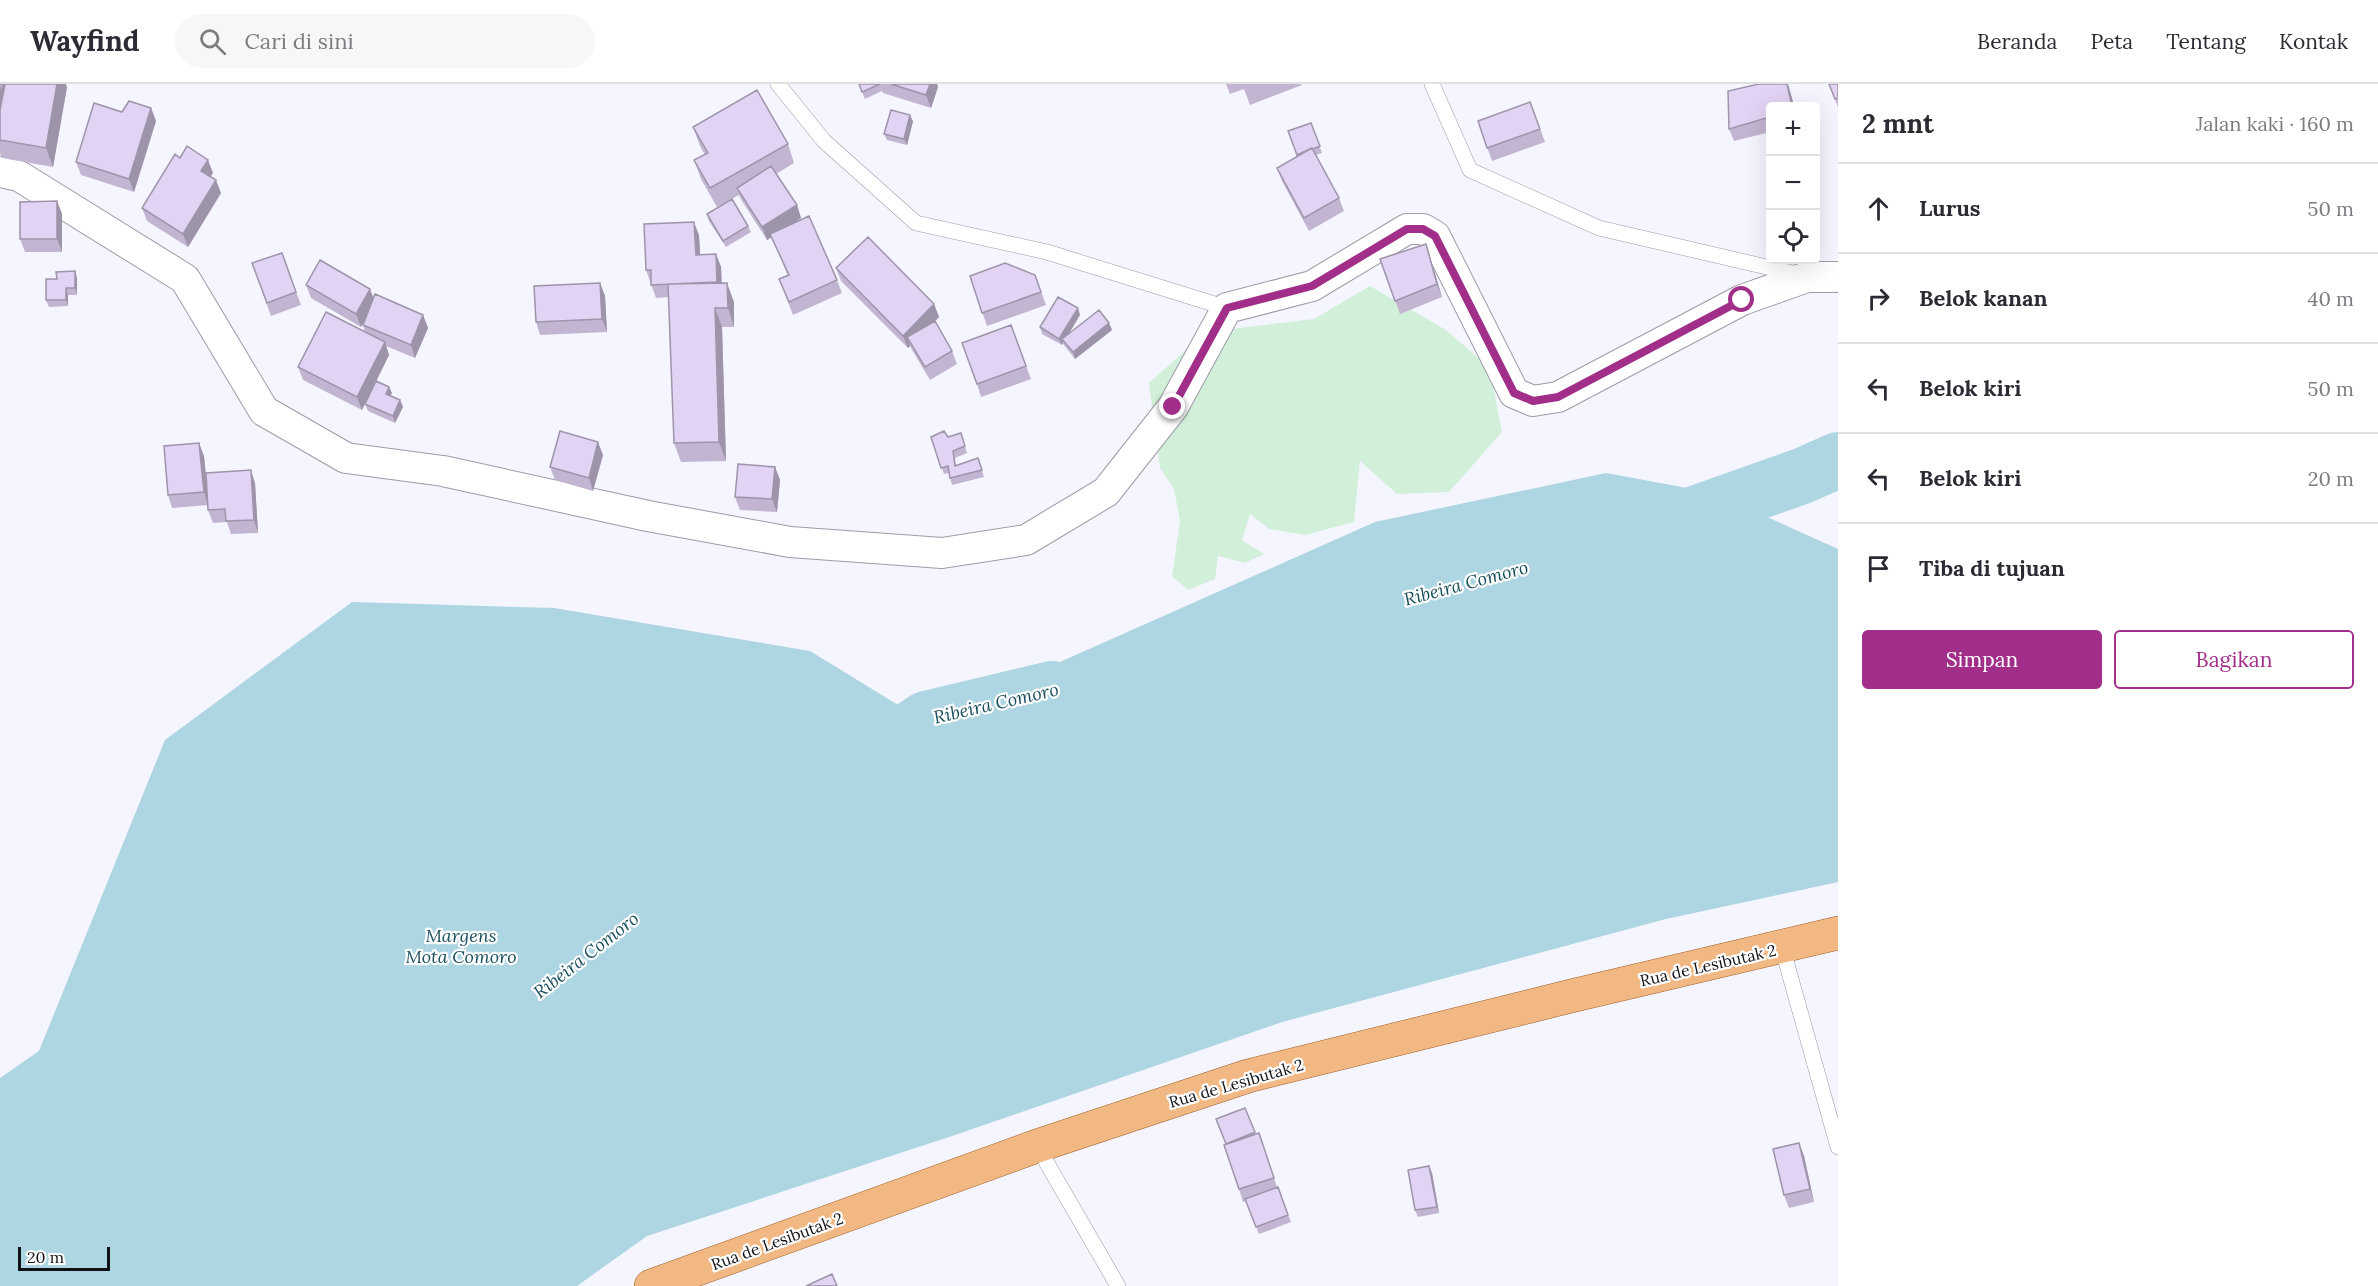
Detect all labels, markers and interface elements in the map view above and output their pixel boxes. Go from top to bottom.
search box [175,14,595,68]
text: Wayfind [30,23,139,59]
icon: search [196,25,229,58]
text: Cari di sini [244,27,354,55]
text: Beranda [1977,28,2057,55]
text: Peta [2090,28,2133,55]
text: Tentang [2166,28,2246,55]
text: Kontak [2279,28,2348,55]
map controls [1766,102,1820,264]
button: + [1766,102,1820,156]
text: 2 mnt [1862,107,1934,140]
text: Jalan kaki · 160 m [2196,111,2354,136]
button: − [1766,156,1820,210]
icon: ahead [1862,192,1895,225]
text: Lurus [1919,194,1981,222]
text: 50 m [2308,196,2354,221]
button: locate [1766,210,1820,264]
icon: right [1862,282,1895,315]
text: Belok kanan [1919,284,2048,312]
route start [1728,286,1754,312]
text: 40 m [2308,286,2354,311]
icon: left [1862,372,1895,405]
text: Belok kiri [1919,374,2021,402]
text: 50 m [2308,376,2354,401]
route end [1159,393,1185,419]
icon: left [1862,462,1895,495]
text: Belok kiri [1919,464,2021,492]
text: 20 m [2308,466,2354,491]
icon: arrive [1862,552,1895,585]
text: Tiba di tujuan [1919,554,2065,582]
water label: Ribeira Comoro [1401,555,1531,611]
button: Simpan [1862,630,2102,689]
button: Bagikan [2114,630,2354,689]
water label: Ribeira Comoro [931,677,1061,729]
water label: Ribeira Comoro [529,907,643,1003]
water label: Margens Mota Comoro [405,924,517,968]
street label: Rua de Lesibutak 2 [1638,940,1778,990]
street label: Rua de Lesibutak 2 [1166,1054,1306,1112]
street label: Rua de Lesibutak 2 [708,1208,846,1274]
scale bar [18,1244,110,1272]
text: 20 m [27,1247,64,1267]

